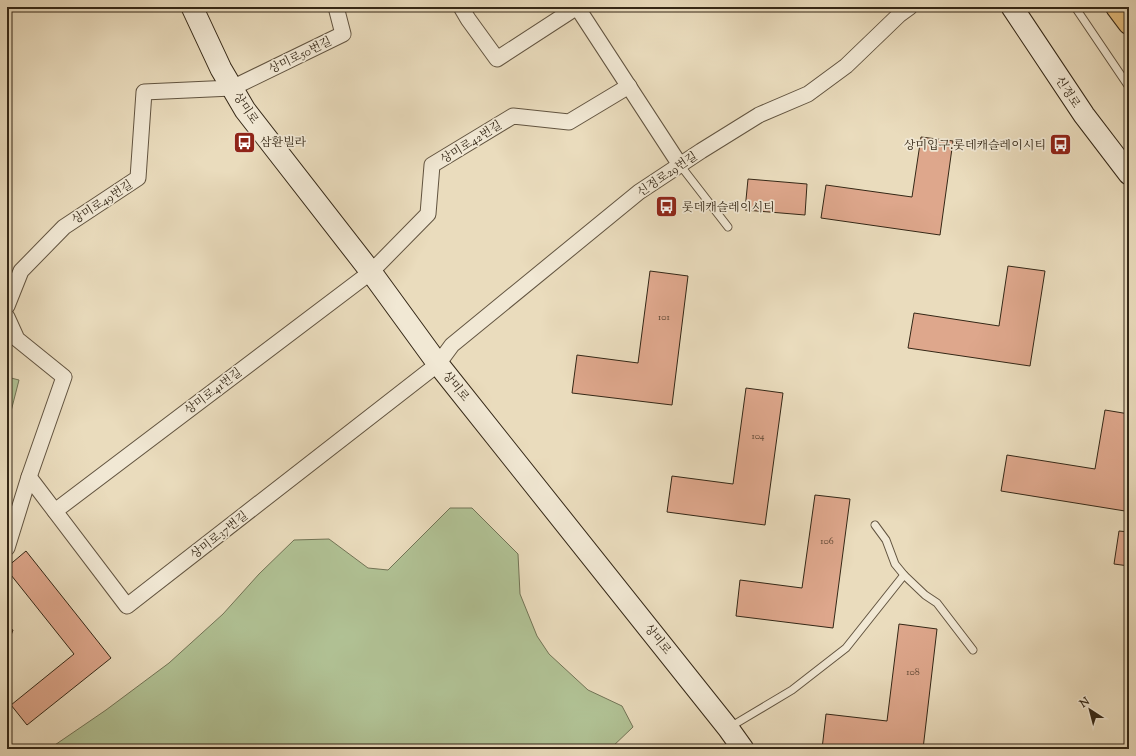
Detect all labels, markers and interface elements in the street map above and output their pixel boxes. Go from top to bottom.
street label: 상미로50번길 [266,33,335,79]
street label: 신정로 [1050,73,1084,112]
street label: 상미로 [228,89,263,128]
street label: 상미로42번길 [437,117,506,169]
bus stop icon: 삼환빌라 [232,129,258,155]
bus stop icon: 상미입구.롯데캐슬레이시티 [1048,132,1074,158]
place label: 삼환빌라 [260,134,307,152]
place label: 상미입구.롯데캐슬레이시티 [904,137,1046,155]
street label: 신정로29번길 [634,148,701,202]
street label: 상미로49번길 [68,176,137,229]
bus stop icon: 롯데캐슬레이시티 [654,194,680,220]
place label: 롯데캐슬레이시티 [682,199,775,217]
house number: 101 [658,310,671,325]
street label: 상미로41번길 [181,364,246,419]
street label: 상미로 [437,367,473,406]
house number: 104 [751,429,765,444]
street label: 상미로37번길 [187,508,252,564]
house number: 106 [820,534,834,549]
street label: 상미로 [639,620,675,659]
house number: 108 [906,665,920,680]
north arrow [1070,690,1110,730]
text: N [1076,694,1093,712]

